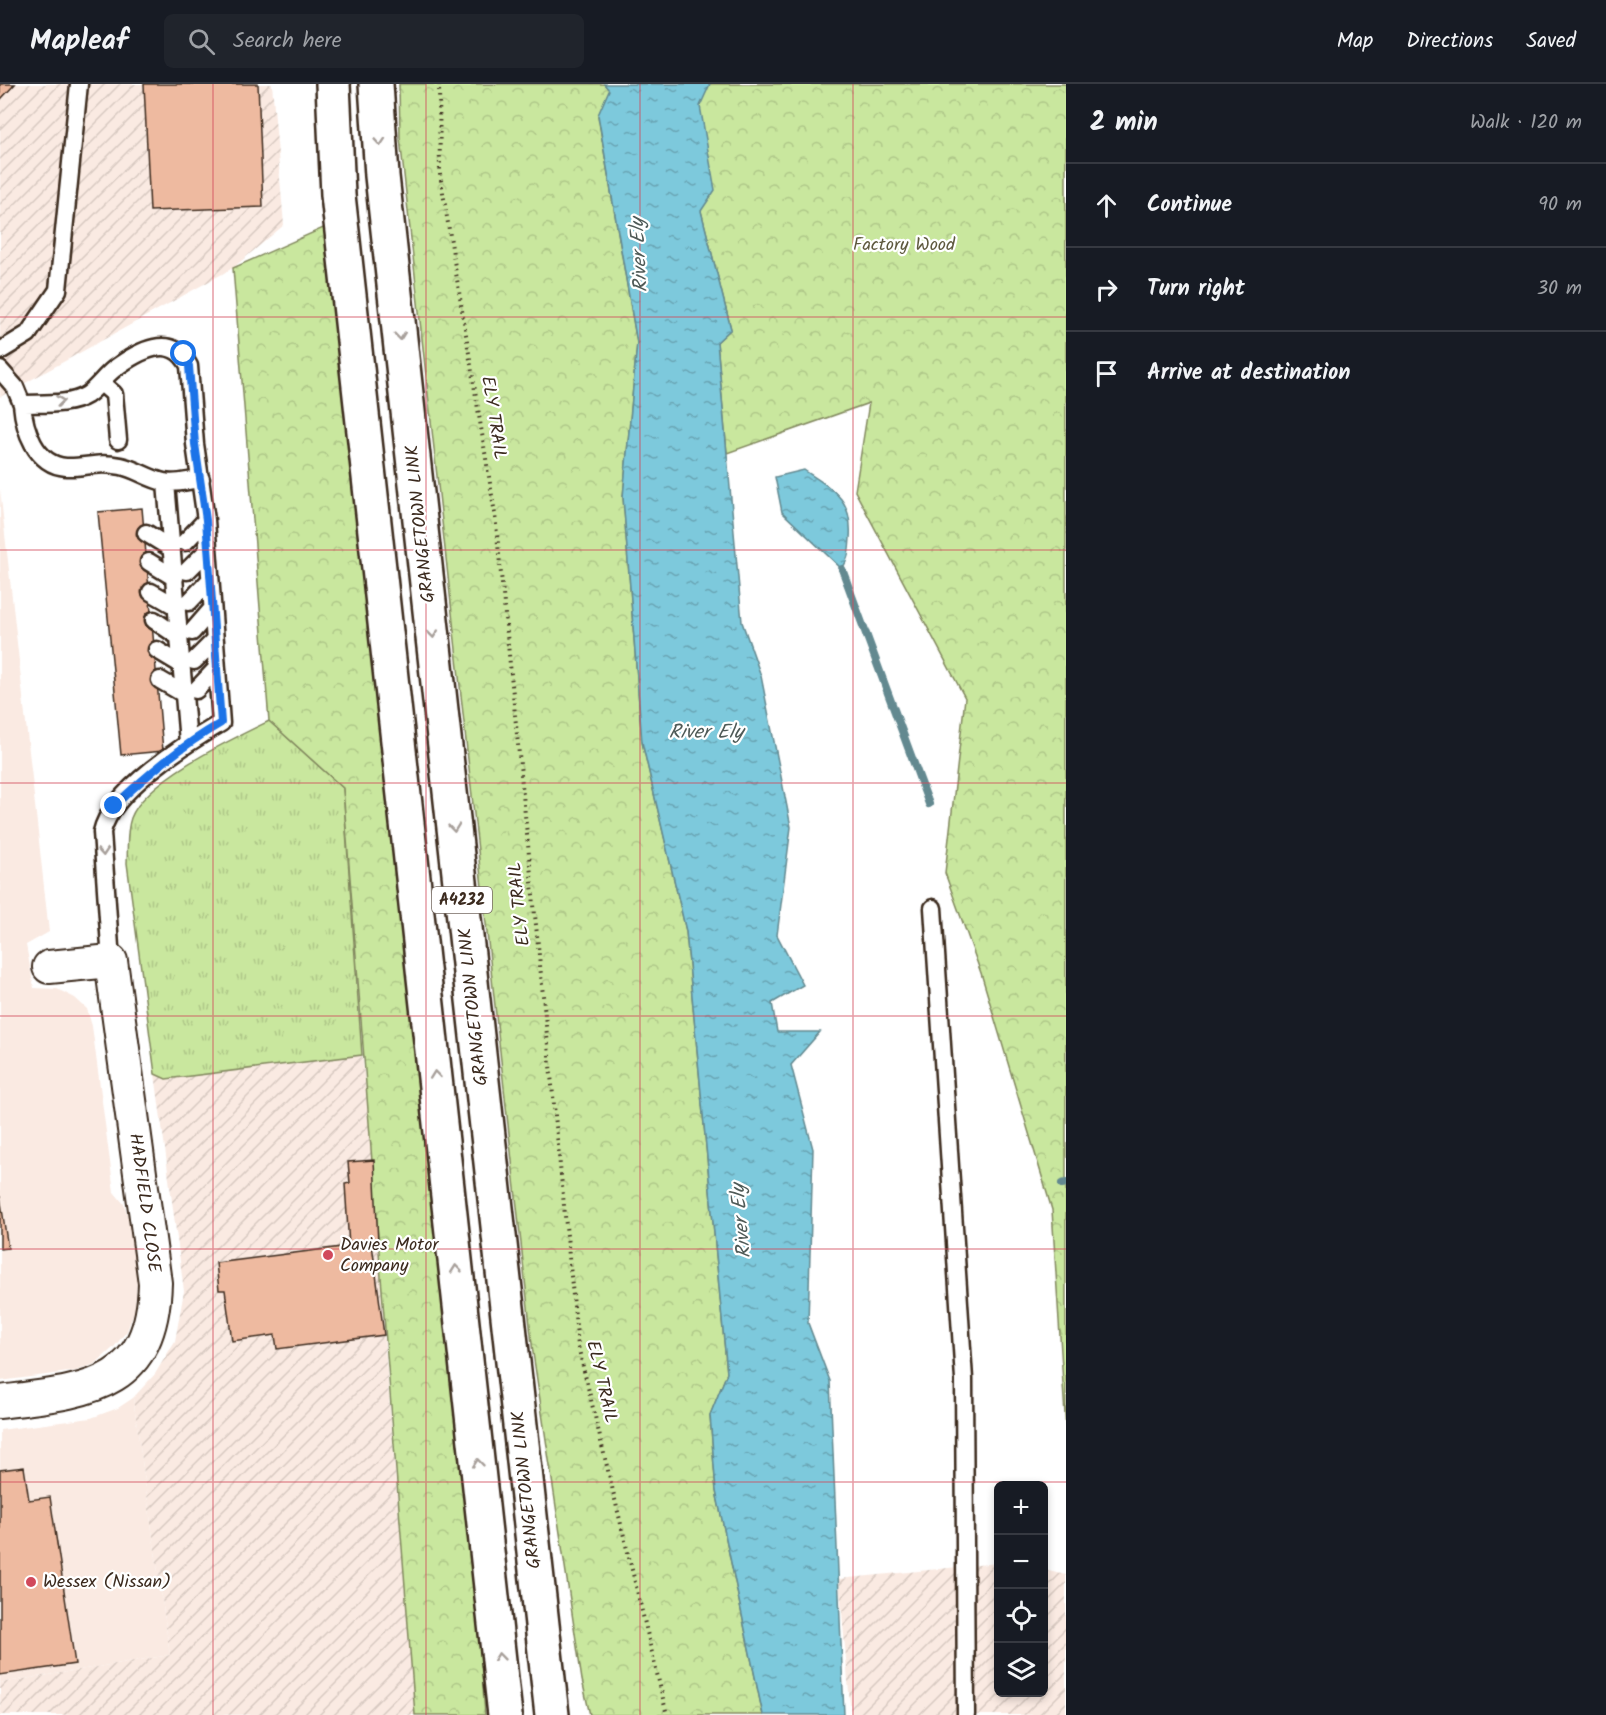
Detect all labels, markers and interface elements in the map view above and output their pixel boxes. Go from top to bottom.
search box [164,14,584,68]
text: Mapleaf [30,19,128,64]
text: Search here [233,24,342,59]
icon: search [185,25,218,58]
text: Map [1337,25,1373,58]
text: Directions [1406,25,1493,58]
text: Saved [1526,25,1576,58]
text: 2 min [1090,102,1158,144]
text: Walk · 120 m [1470,107,1582,139]
one-way arrow [373,138,386,147]
text: Continue [1147,188,1232,223]
icon: ahead [1090,189,1123,222]
text: 90 m [1538,189,1582,221]
water label: River Ely [622,214,658,293]
park label: Factory Wood [853,231,956,260]
text: Turn right [1147,272,1245,307]
icon: right [1090,273,1123,306]
text: 30 m [1537,273,1582,305]
one-way arrow [393,332,406,341]
route start [170,340,196,366]
text: Arrive at destination [1147,356,1350,391]
icon: arrive [1090,357,1123,390]
street label: ELY TRAIL [472,374,514,462]
one-way arrow [55,396,65,408]
street label: GRANGETOWN LINK [398,443,444,604]
one-way arrow [426,630,439,639]
water label: River Ely [669,717,746,749]
route end [100,792,126,818]
one-way arrow [447,824,460,833]
one-way arrow [96,847,109,856]
street label: ELY TRAIL [501,861,539,947]
road number: A4232 [432,887,492,913]
street label: GRANGETOWN LINK [451,926,497,1087]
one-way arrow [429,1071,442,1080]
street label: HADFIELD CLOSE [120,1131,168,1275]
water label: River Ely [723,1180,761,1260]
place label: Davies Motor Company [340,1231,439,1281]
marker: Davies Motor Company [321,1248,335,1262]
one-way arrow [450,1265,463,1274]
street label: ELY TRAIL [577,1338,625,1426]
street label: GRANGETOWN LINK [504,1409,550,1570]
one-way arrow [472,1458,485,1468]
map controls [994,1481,1048,1697]
button: + [994,1481,1048,1535]
button: − [994,1535,1048,1589]
place label: Wessex (Nissan) [43,1568,171,1597]
marker: Wessex (Nissan) [24,1575,38,1589]
button: locate [994,1589,1048,1643]
button: layers [994,1643,1048,1697]
one-way arrow [493,1652,506,1661]

